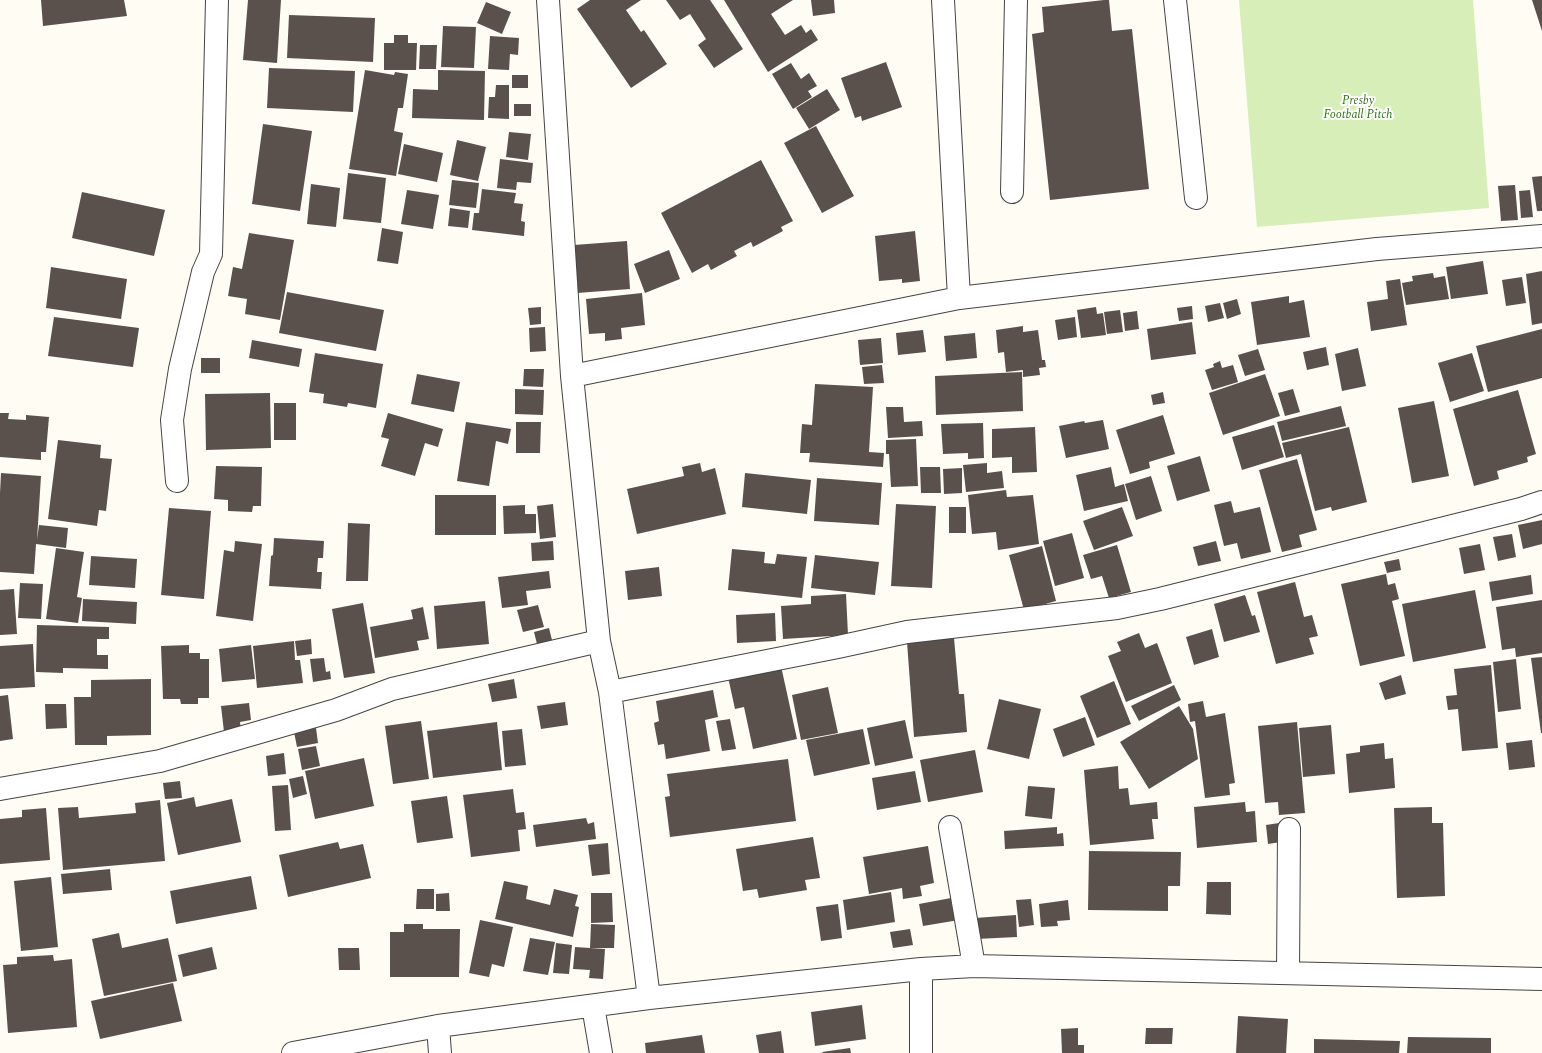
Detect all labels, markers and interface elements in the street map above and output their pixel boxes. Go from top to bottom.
park label: Presby Football Pitch [1323,95,1393,123]

